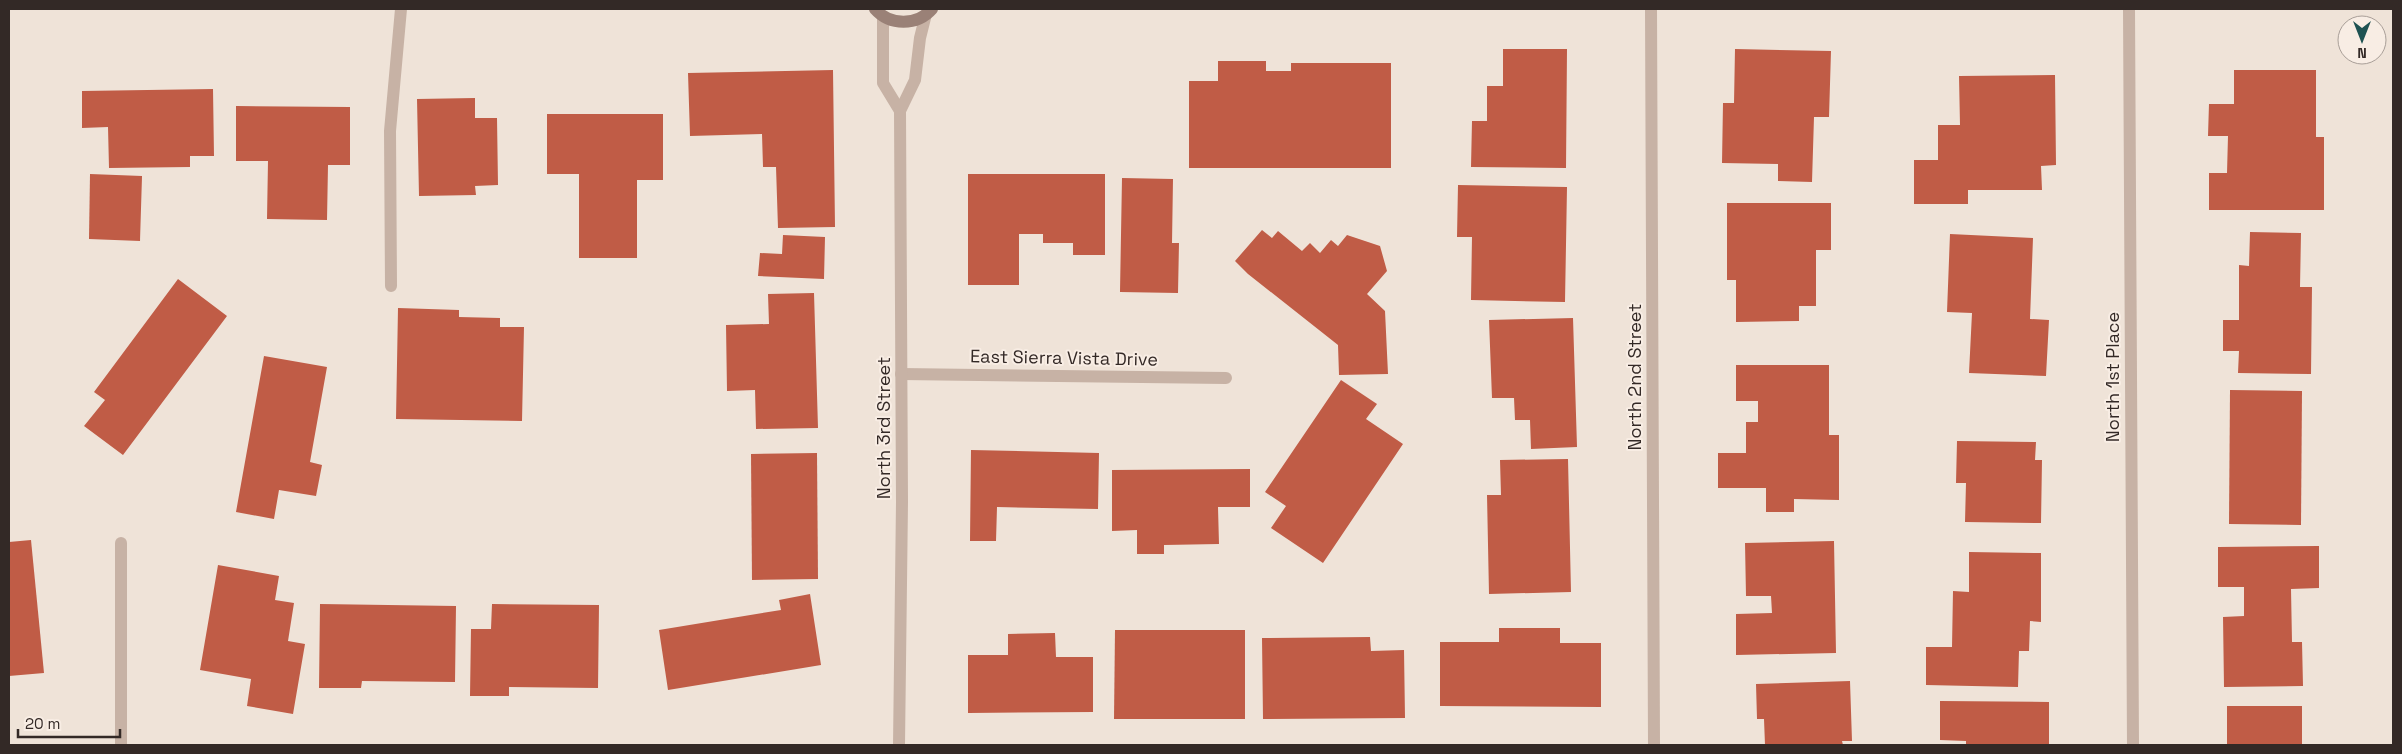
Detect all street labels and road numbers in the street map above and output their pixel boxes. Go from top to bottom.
street label: North 2nd Street [1623,304,1646,450]
street label: North 1st Place [2101,312,2124,442]
street label: East Sierra Vista Drive [970,344,1158,371]
street label: North 3rd Street [872,357,895,499]

